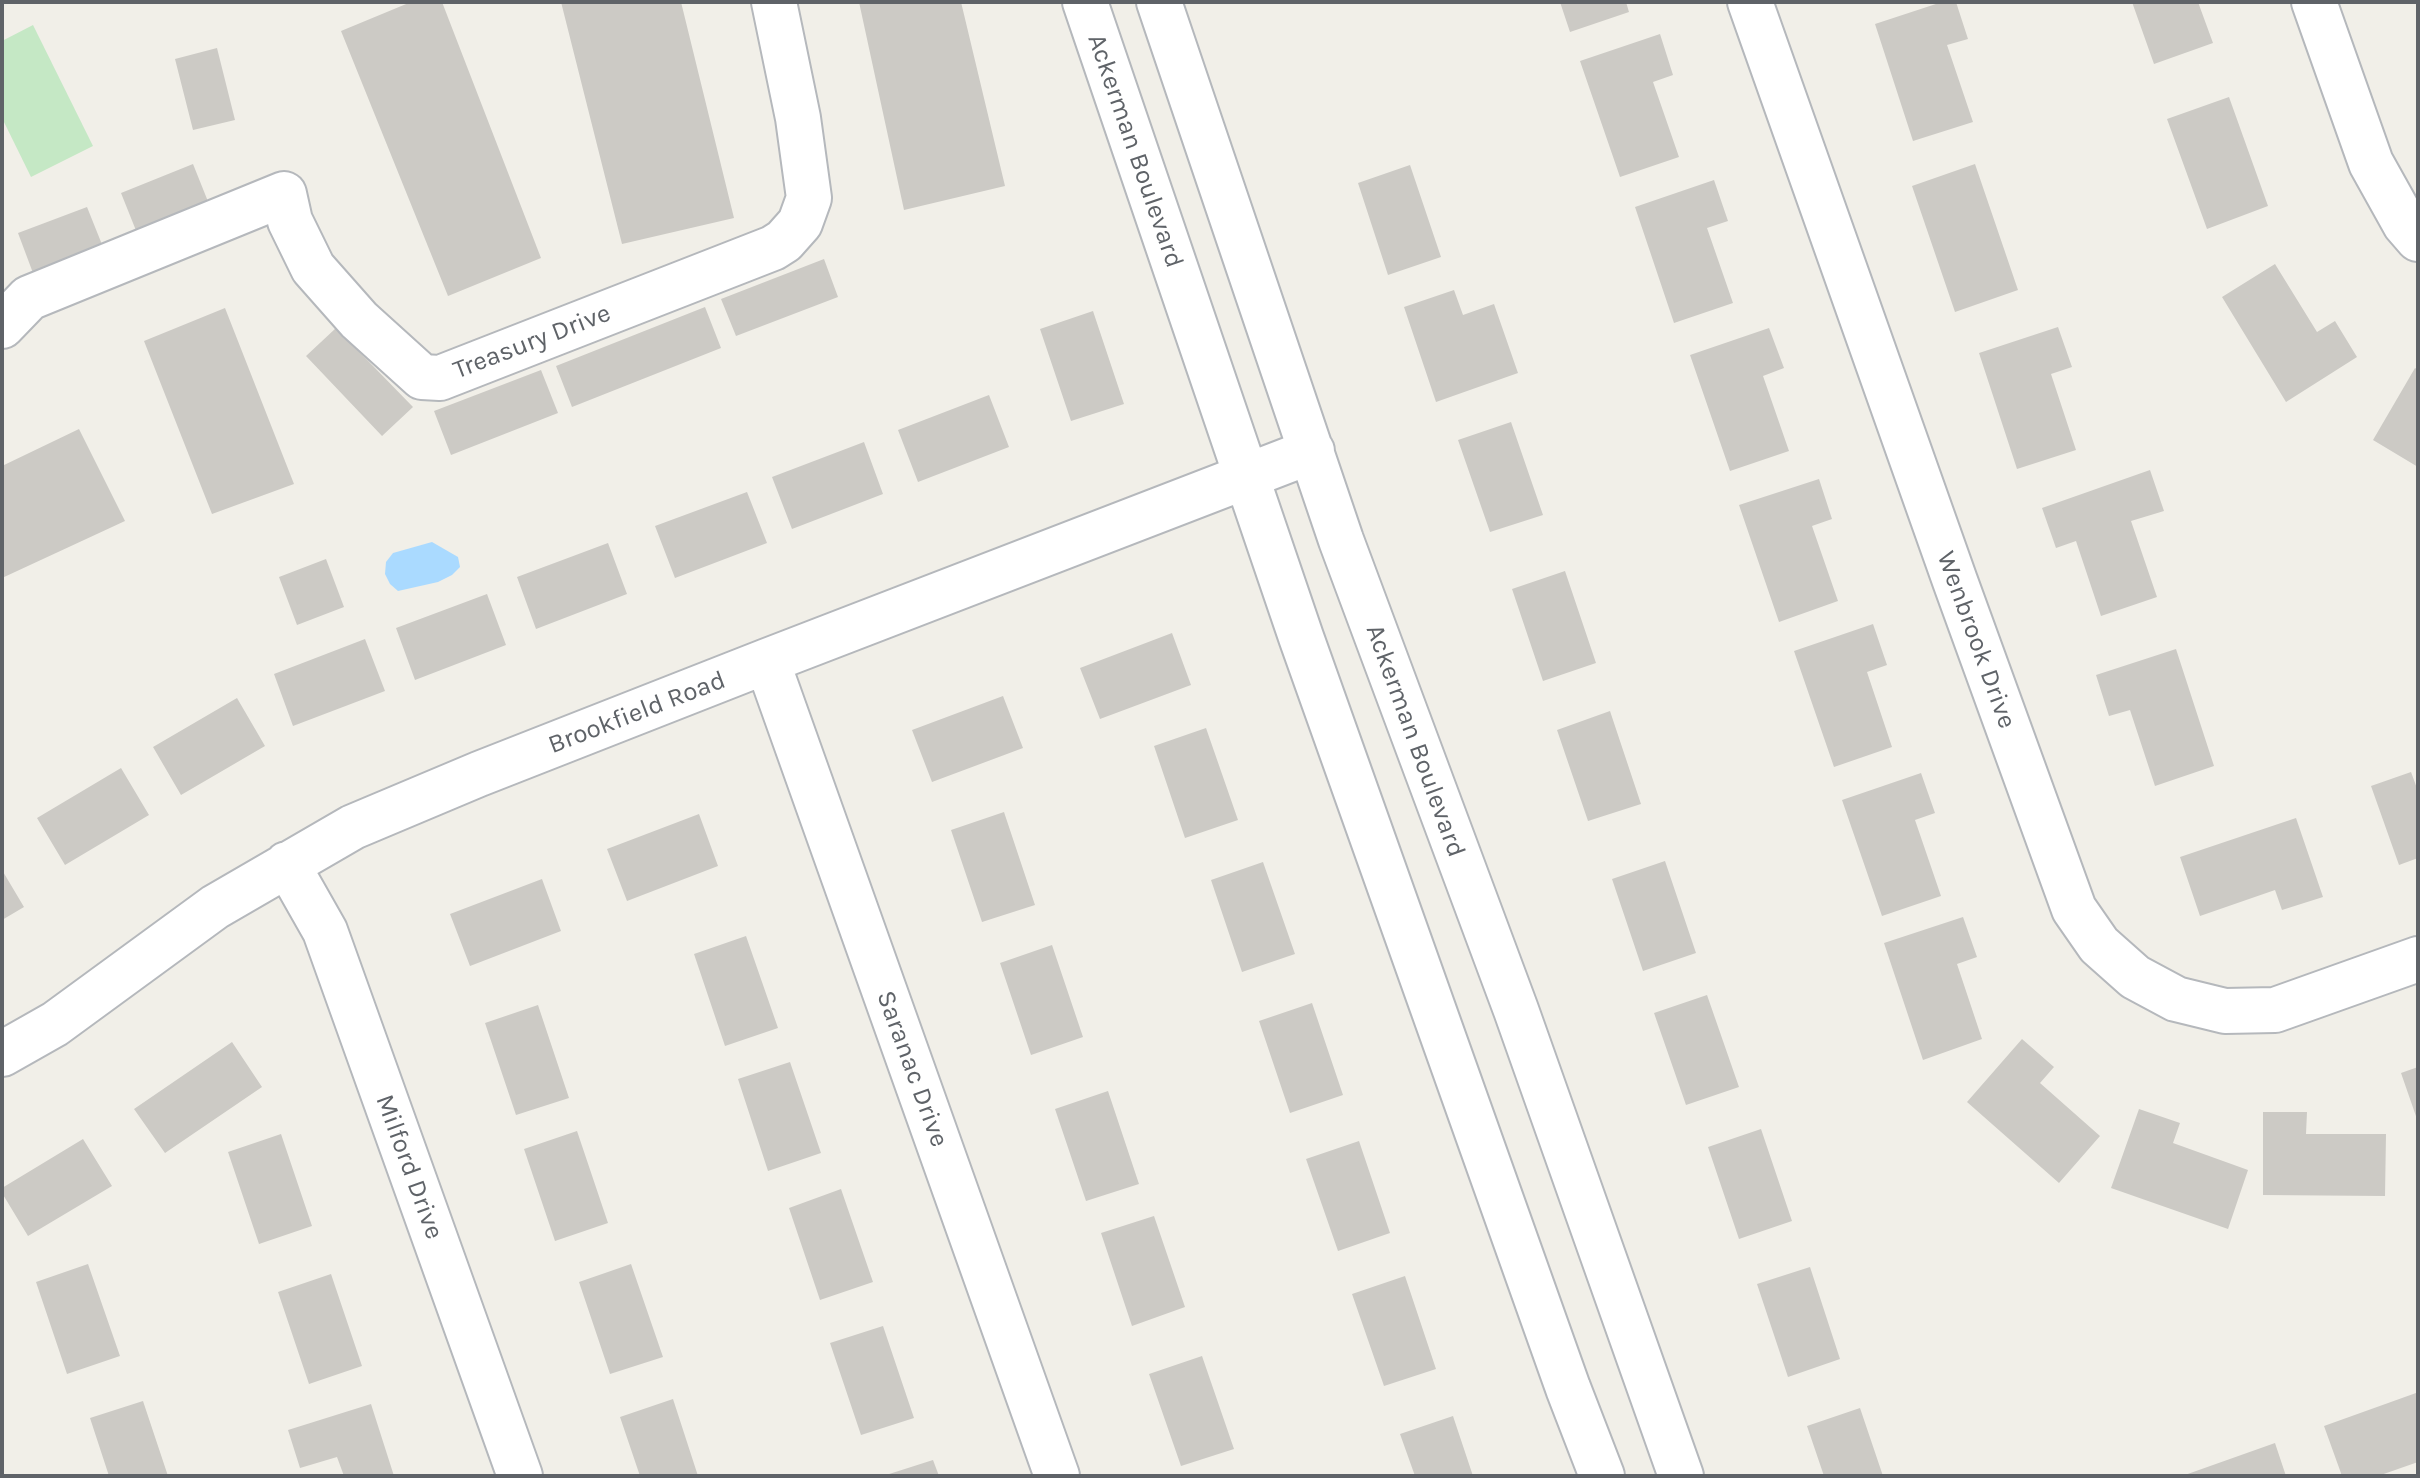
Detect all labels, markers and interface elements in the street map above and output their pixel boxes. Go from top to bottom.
street label: Ackerman Boulevard [1080,30,1190,272]
street label: Treasury Drive [449,298,615,386]
street label: Wenbrook Drive [1929,547,2023,733]
street label: Ackerman Boulevard [1358,620,1472,862]
street label: Brookfield Road [544,665,730,761]
street label: Saranac Drive [869,987,955,1151]
street label: Milford Drive [368,1090,450,1244]

